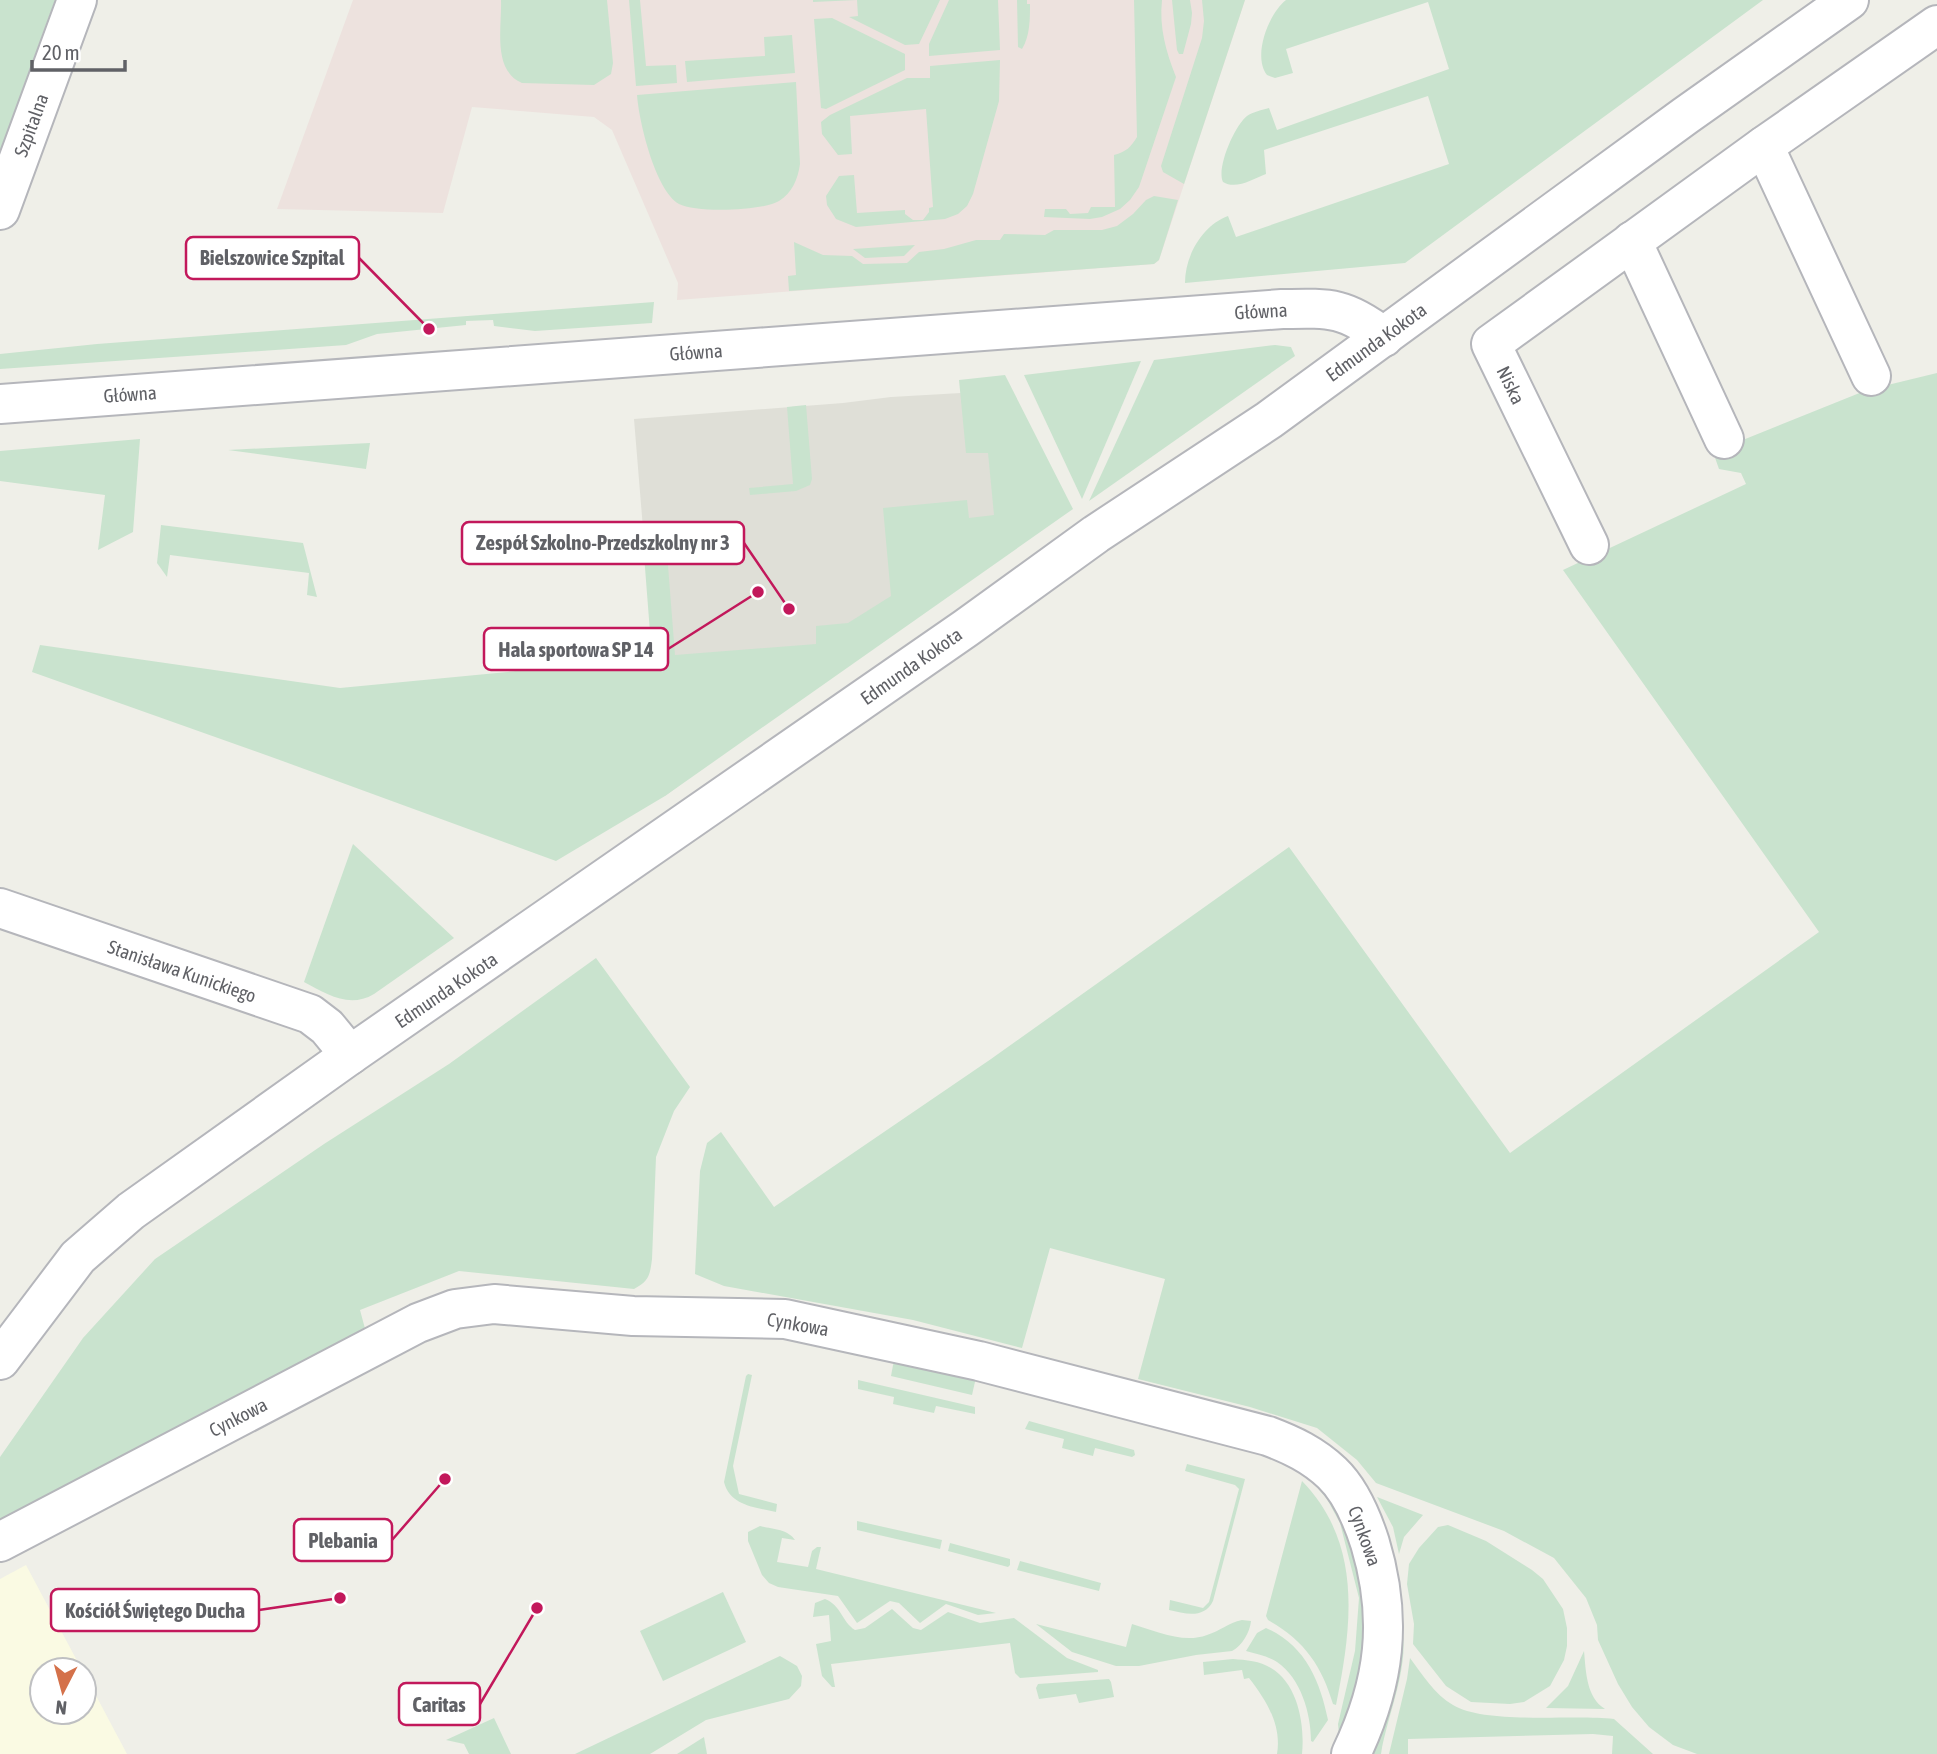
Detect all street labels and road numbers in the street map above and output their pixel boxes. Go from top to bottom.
street label: Szpitalna [9,90,53,160]
street label: Edmunda Kokota [1322,298,1430,386]
street label: Główna [1234,299,1288,323]
street label: Główna [669,339,723,365]
street label: Niska [1492,362,1530,408]
street label: Główna [103,381,157,407]
street label: Edmunda Kokota [856,623,966,709]
street label: Stanisława Kunickiego [105,935,259,1007]
street label: Edmunda Kokota [391,948,501,1032]
street label: Cynkowa [765,1308,831,1340]
street label: Cynkowa [205,1393,271,1441]
street label: Cynkowa [1344,1503,1386,1569]

